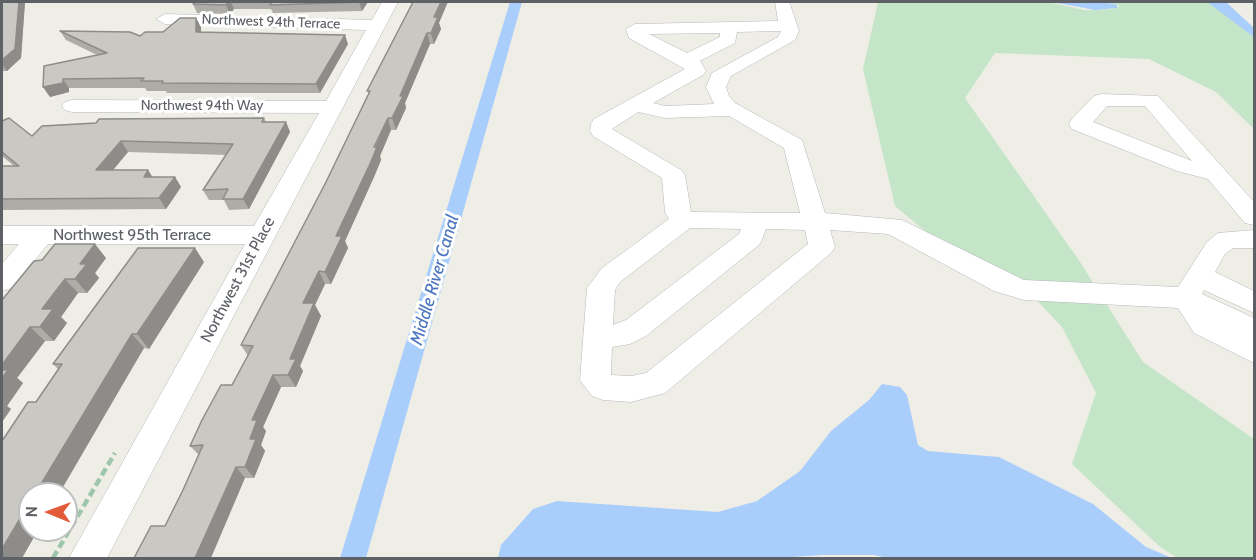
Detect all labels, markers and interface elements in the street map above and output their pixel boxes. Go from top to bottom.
street label: Northwest 94th Terrace [201,11,341,33]
street label: Northwest 94th Way [141,98,263,114]
water label: Middle River Canal [406,213,464,347]
street label: Northwest 31st Place [197,214,279,346]
street label: Northwest 95th Terrace [53,225,211,245]
north arrow [18,482,78,542]
text: N [22,506,41,518]

